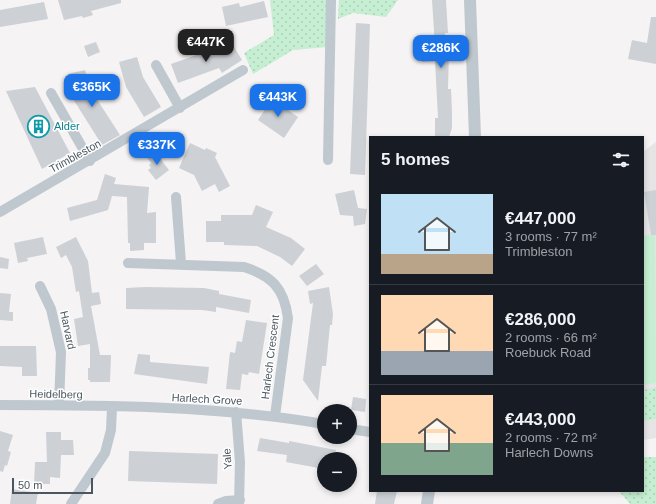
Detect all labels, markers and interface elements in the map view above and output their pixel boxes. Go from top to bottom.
pin: €447K [178,29,234,63]
text: €447K [187,34,225,49]
pin: €286K [413,35,469,69]
text: €286K [422,40,460,55]
pin: €365K [64,74,120,108]
text: €365K [73,79,111,94]
pin: €443K [250,84,306,118]
text: €443K [259,89,297,104]
building icon: Alder [25,113,51,139]
place label: Alder [54,120,80,132]
pin: €337K [129,132,185,166]
street label: Trimbleston [47,137,103,175]
text: €337K [138,137,176,152]
icon: filters [610,149,632,171]
text: 5 homes [381,150,450,169]
text: €447,000 [505,209,576,228]
icon: home [413,210,461,258]
text: 3 rooms · 77 m² [505,229,597,244]
text: Trimbleston [505,244,572,259]
street label: Harvard [58,310,78,350]
text: €286,000 [505,310,576,329]
icon: home [413,311,461,359]
street label: Harlech Crescent [259,314,281,400]
text: 2 rooms · 66 m² [505,330,597,345]
text: Roebuck Road [505,345,591,360]
street label: Heidelberg [29,388,83,400]
street label: Harlech Grove [171,391,243,407]
map controls [317,404,357,492]
button: + [317,404,357,444]
text: €443,000 [505,410,576,429]
icon: home [413,411,461,459]
text: 2 rooms · 72 m² [505,430,597,445]
text: Harlech Downs [505,445,593,460]
street label: Yale [220,448,234,470]
button: − [317,452,357,492]
scale bar [12,476,93,495]
text: 50 m [18,479,42,491]

